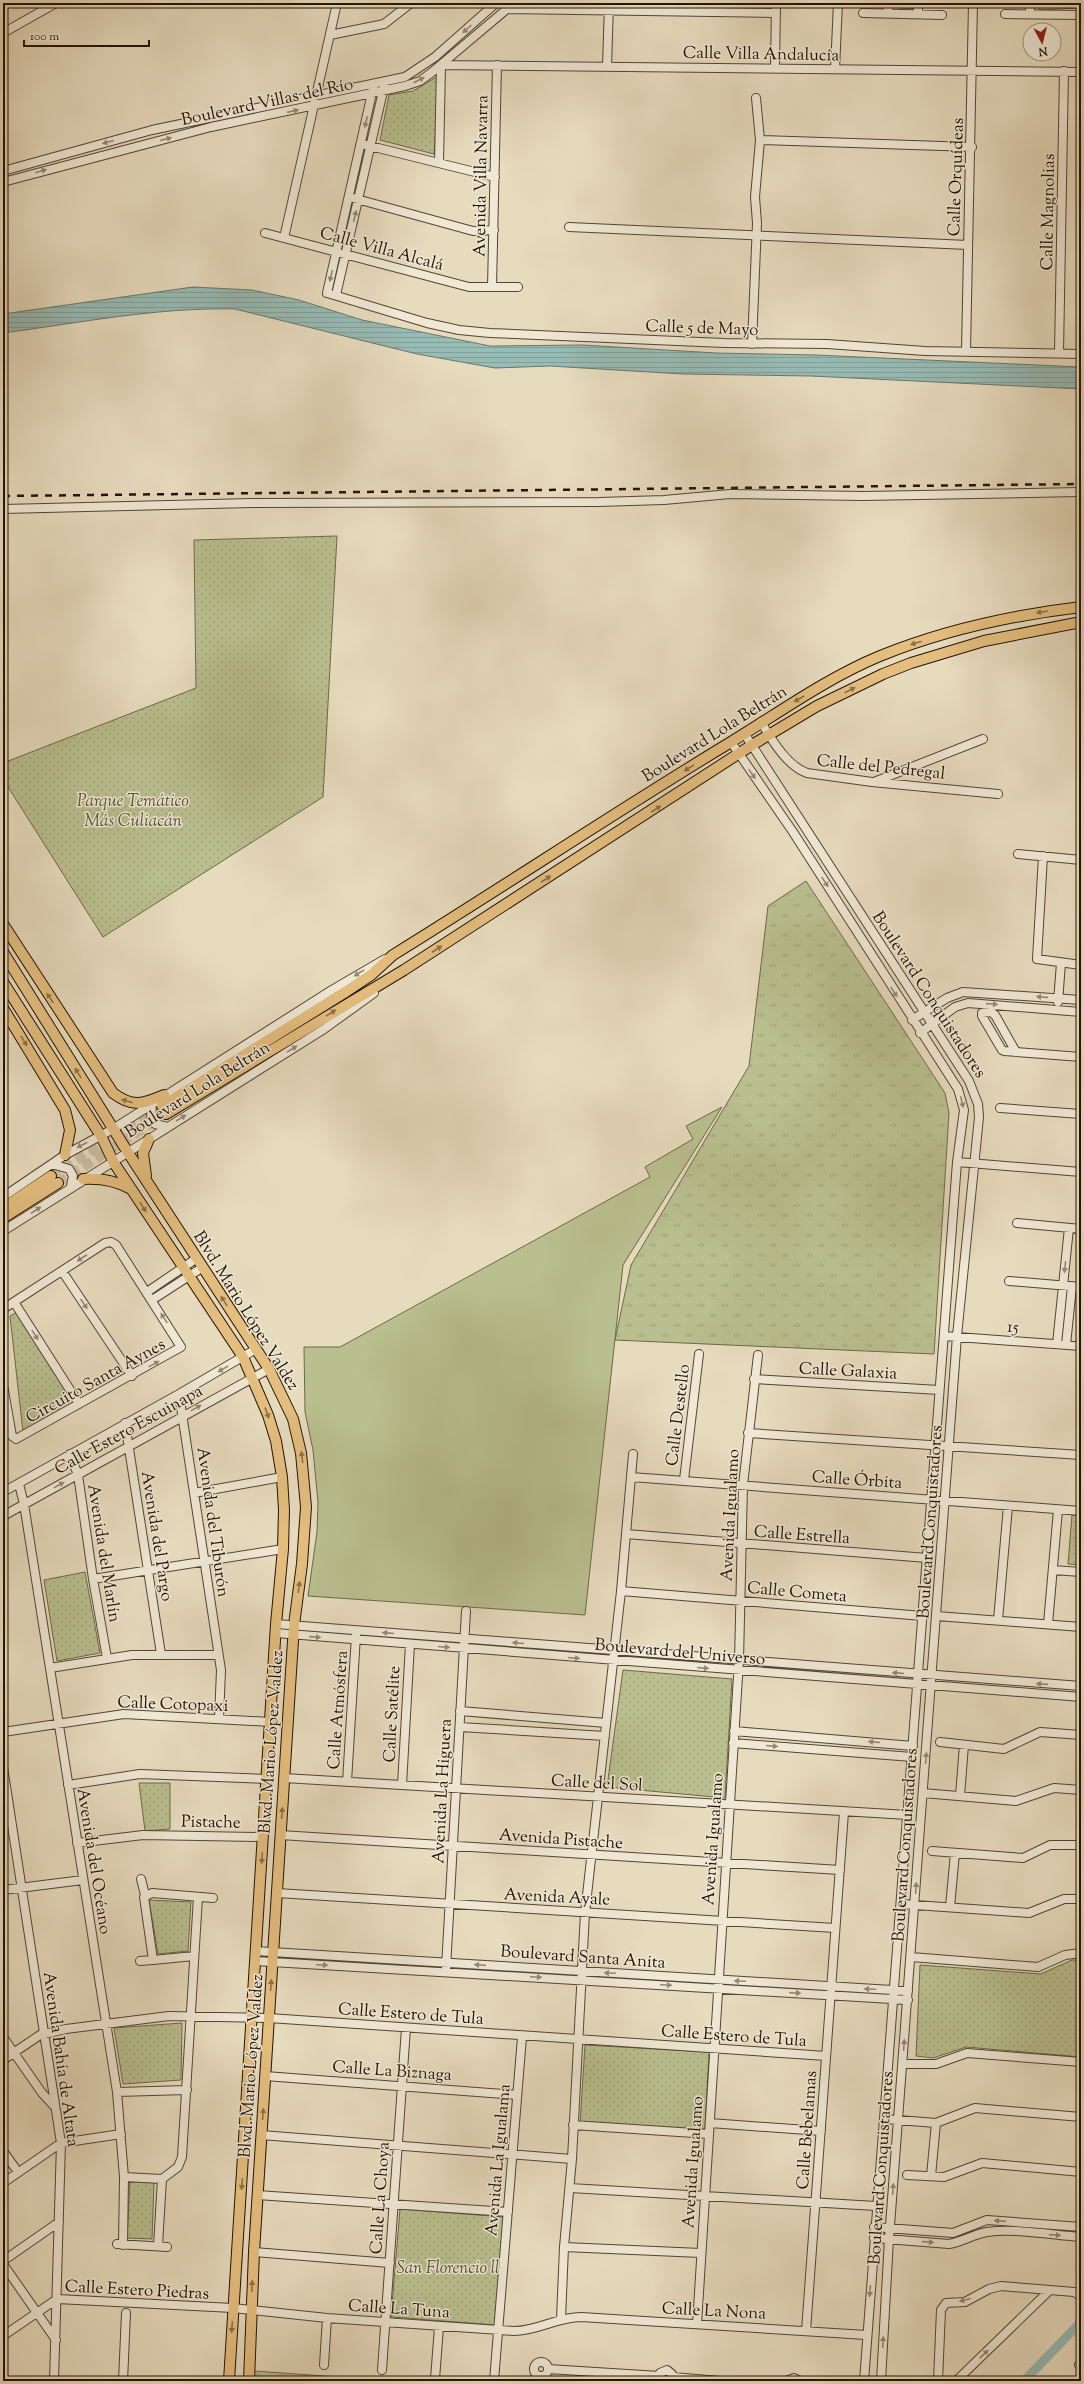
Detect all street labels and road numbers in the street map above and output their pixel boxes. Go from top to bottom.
street label: Calle Villa Andalucía [683,42,840,68]
street label: Boulevard Villas del Río [179,73,356,133]
street label: Avenida Villa Navarra [469,95,495,257]
street label: Calle Orquídeas [943,117,971,237]
street label: Calle Magnolias [1036,153,1062,271]
street label: Calle Villa Alcalá [317,222,446,278]
street label: Calle 5 de Mayo [645,315,759,343]
street label: Boulevard Lola Beltrán [638,680,792,789]
street label: Calle del Pedregal [815,749,947,787]
street label: Boulevard Conquistadores [865,907,991,1083]
street label: Boulevard Lola Beltrán [121,1036,275,1145]
street label: Blvd. Mario López Valdez [186,1227,304,1395]
street label: 15 [1006,1316,1020,1340]
street label: Circuito Santa Aynes [22,1333,170,1430]
street label: Calle Galaxia [798,1357,898,1387]
street label: Calle Destello [661,1363,697,1468]
street label: Calle Estero Escuinapa [50,1380,208,1482]
street label: Boulevard Conquistadores [912,1424,950,1620]
street label: Avenida del Tiburón [190,1446,234,1599]
street label: Avenida Igualamo [716,1448,746,1582]
street label: Calle Órbita [811,1466,903,1496]
street label: Avenida del Pargo [134,1469,178,1603]
street label: Avenida del Marlín [80,1482,126,1624]
street label: Calle Estrella [753,1521,851,1551]
street label: Calle Cometa [746,1577,848,1609]
street label: Boulevard del Universo [594,1634,766,1672]
street label: Blvd. Mario López Valdez [254,1649,290,1835]
street label: Calle Atmósfera [323,1650,355,1770]
street label: Calle Satélite [378,1665,408,1763]
street label: Calle Cotopaxi [117,1691,229,1719]
street label: Avenida La Higuera [427,1718,459,1864]
street label: Boulevard Conquistadores [887,1747,925,1943]
street label: Calle del Sol [550,1770,644,1798]
street label: Avenida Igualamo [697,1772,731,1906]
street label: Avenida del Océano [70,1786,116,1936]
street label: Pistache [181,1810,241,1836]
street label: Avenida Pistache [498,1824,624,1856]
street label: Avenida Ayale [503,1883,611,1913]
street label: Boulevard Santa Anita [499,1940,666,1976]
street label: Avenida Bahía de Altata [36,1970,84,2148]
street label: Blvd. Mario López Valdez [234,1973,270,2159]
street label: Calle Estero de Tula [337,1998,485,2032]
street label: Calle Estero de Tula [660,2020,808,2054]
street label: Calle La Biznaga [331,2056,453,2088]
street label: Calle Bebelamas [792,2070,824,2190]
street label: Boulevard Conquistadores [863,2070,901,2266]
street label: Avenida La Igualama [480,2083,518,2237]
street label: Avenida Igualamo [677,2095,711,2229]
street label: Calle La Choya [365,2141,397,2255]
street label: Calle Estero Piedras [64,2275,210,2307]
street label: Calle La Tuna [347,2294,451,2326]
street label: Calle La Nona [661,2297,767,2327]

